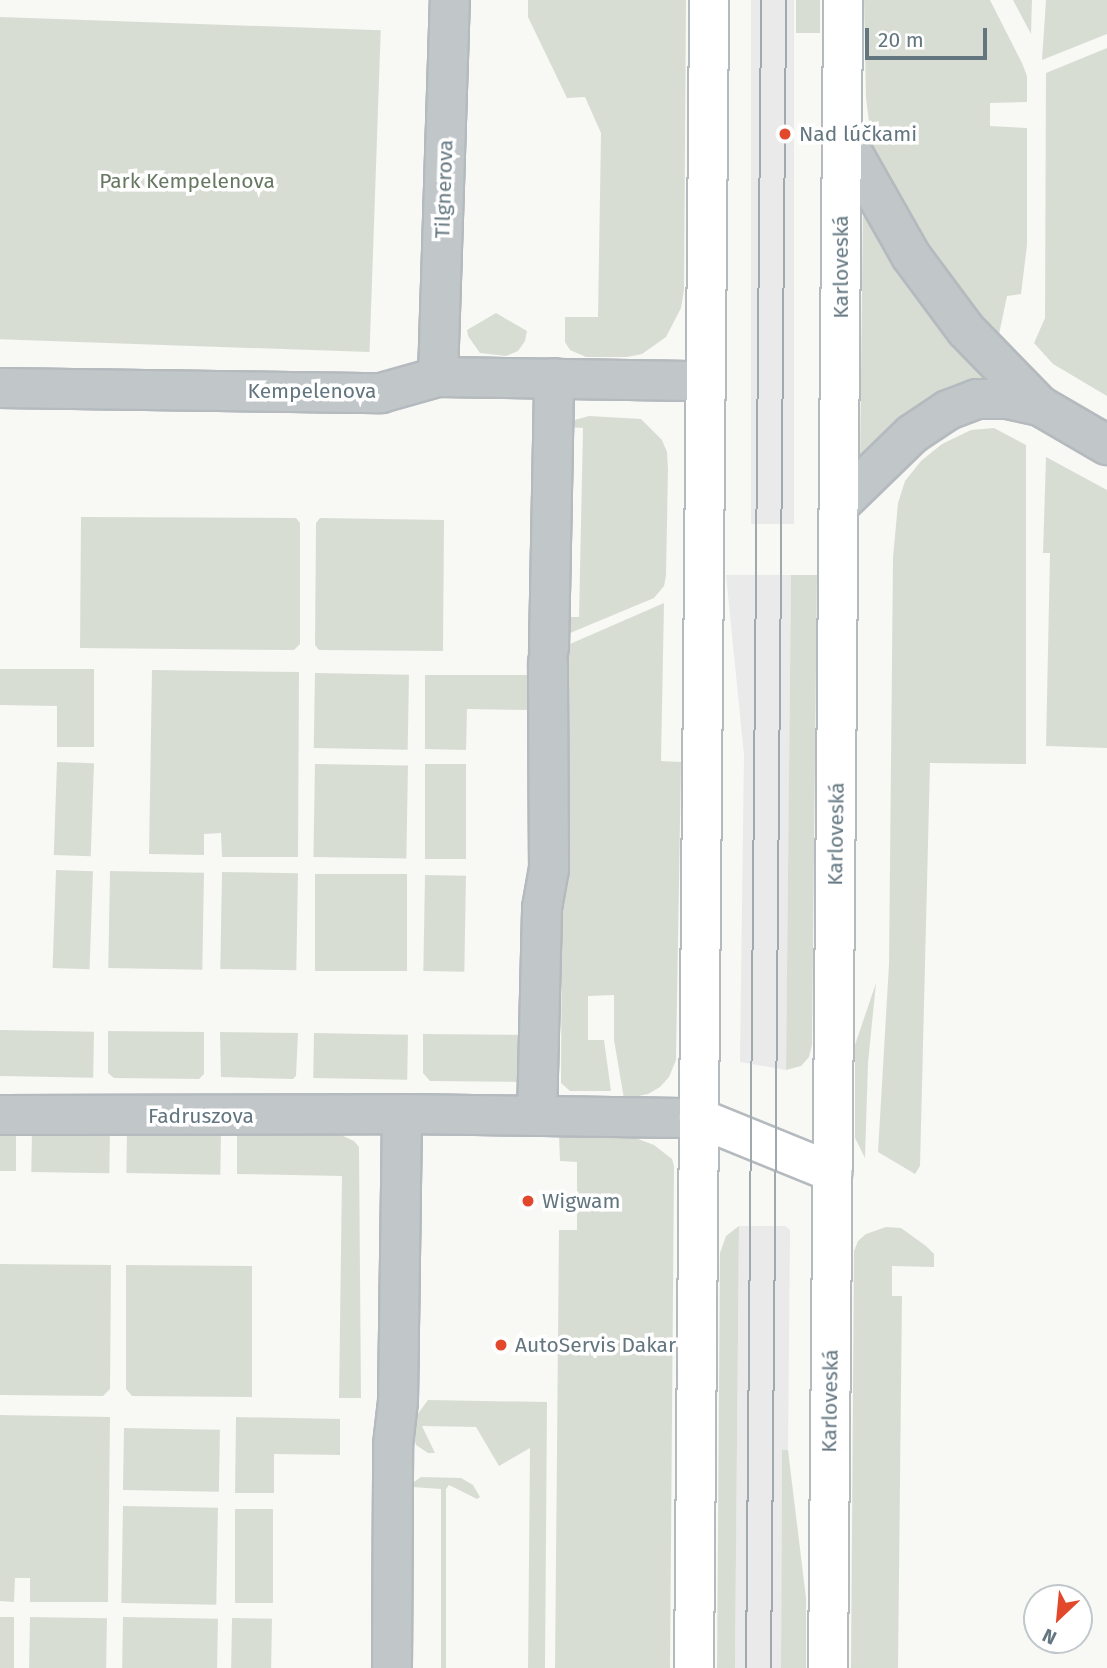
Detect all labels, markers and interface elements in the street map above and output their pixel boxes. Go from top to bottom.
scale bar [869,14,992,58]
text: 20 m [878,27,924,53]
place label: Nad lúčkami [799,121,917,147]
marker: Nad lúčkami [777,126,793,142]
street label: Tilgnerova [430,139,458,239]
park label: Park Kempelenova [99,168,275,194]
street label: Karloveská [828,215,854,319]
street label: Kempelenova [248,378,376,404]
street label: Karloveská [823,782,849,886]
street label: Fadruszova [148,1103,254,1129]
place label: Wigwam [542,1188,620,1214]
marker: Wigwam [520,1193,536,1209]
place label: AutoServis Dakar [515,1332,676,1358]
marker: AutoServis Dakar [493,1337,509,1353]
street label: Karloveská [817,1349,843,1453]
north arrow [1023,1584,1093,1654]
text: N [1039,1623,1060,1650]

